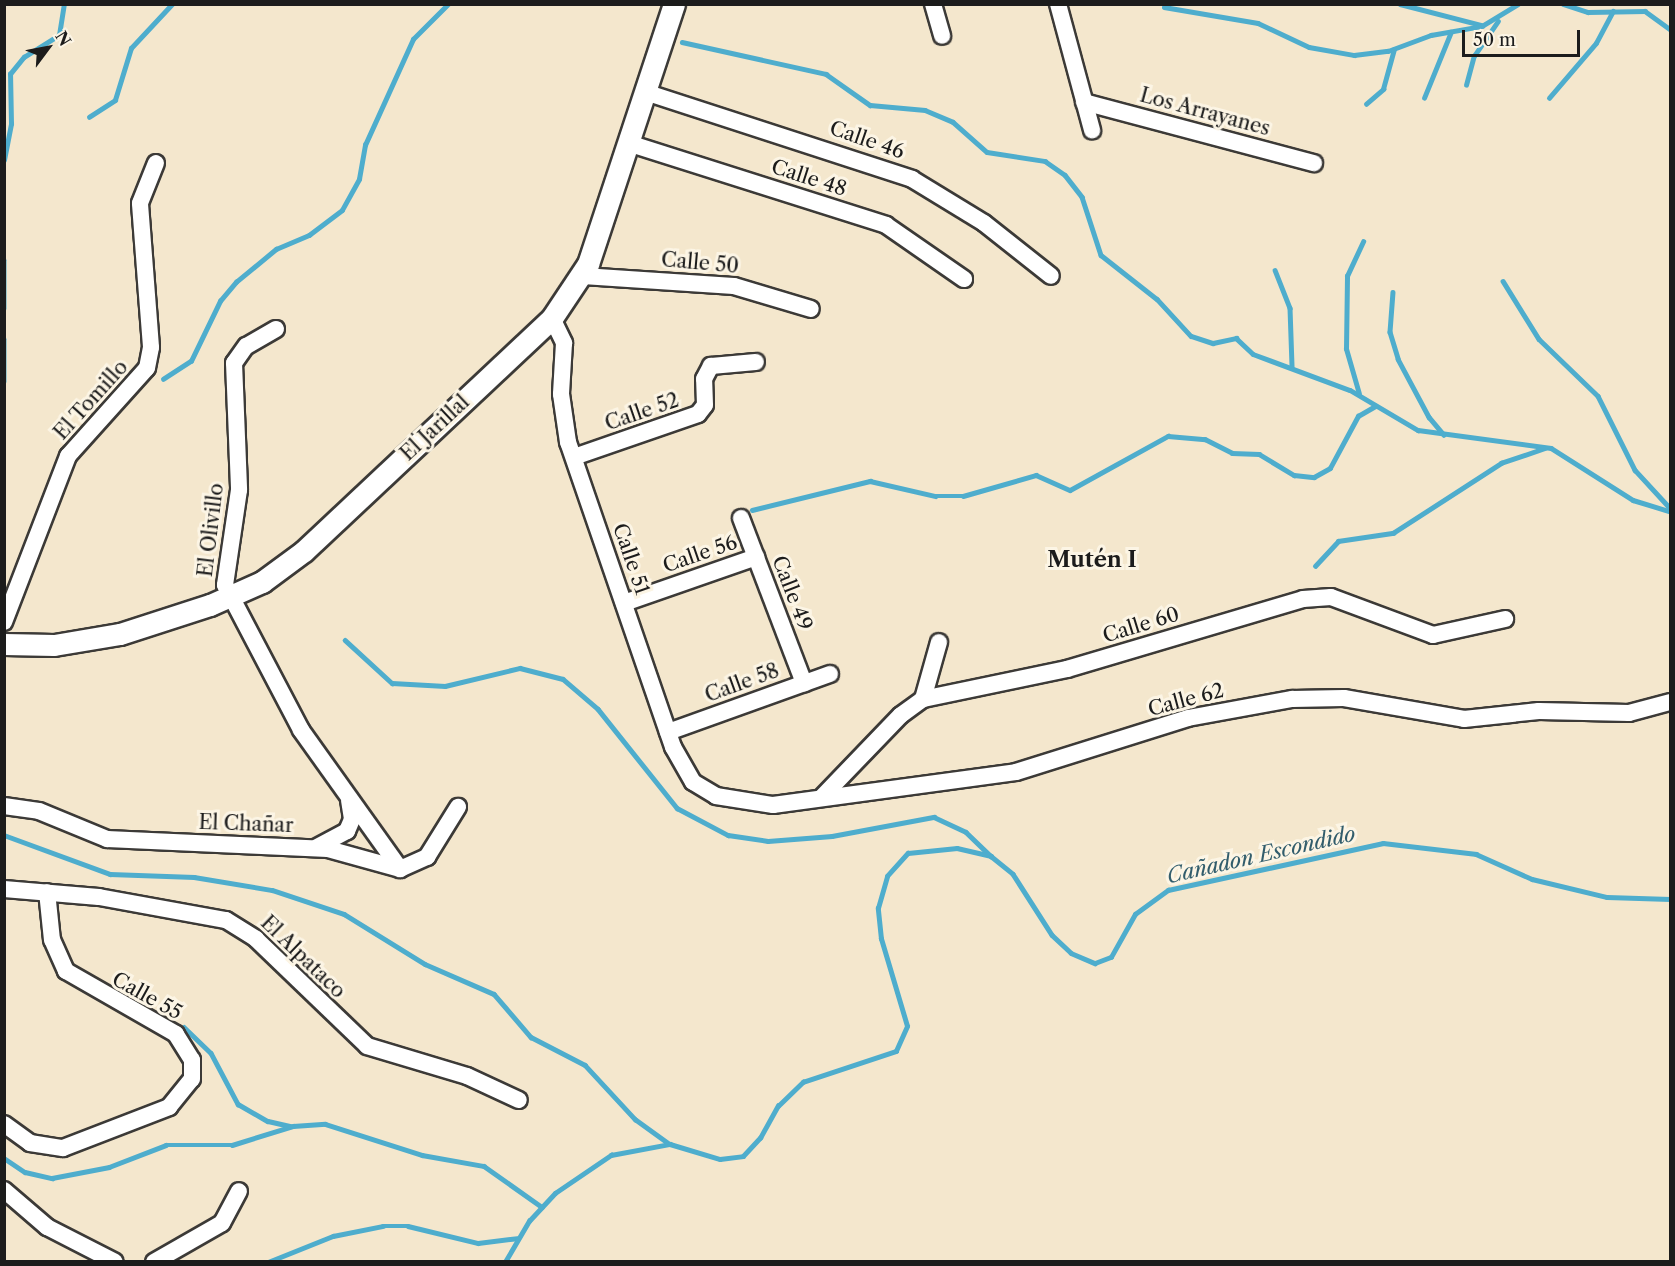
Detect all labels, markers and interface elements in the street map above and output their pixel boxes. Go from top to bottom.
north arrow [18,18,78,78]
scale bar [1465,18,1584,56]
text: N [51,27,75,50]
text: 50 m [1473,29,1516,51]
street label: Los Arrayanes [1137,83,1273,141]
street label: Calle 46 [826,116,908,164]
street label: Calle 48 [768,155,850,201]
street label: Calle 50 [660,248,740,278]
street label: El Tomillo [49,355,133,445]
street label: Calle 52 [602,388,682,436]
street label: El Jarillal [396,390,474,466]
street label: El Olivillo [193,482,229,578]
street label: Calle 51 [608,520,654,598]
street label: Calle 56 [660,530,740,578]
district label: Mutén I [1047,547,1137,573]
street label: Calle 49 [767,552,817,634]
street label: Calle 60 [1100,602,1182,648]
street label: Calle 58 [702,659,782,707]
street label: Calle 62 [1145,678,1227,722]
street label: El Chañar [198,810,294,838]
water label: Cañadon Escondido [1164,821,1358,889]
street label: El Alpataco [255,910,351,1004]
street label: Calle 55 [108,967,186,1025]

